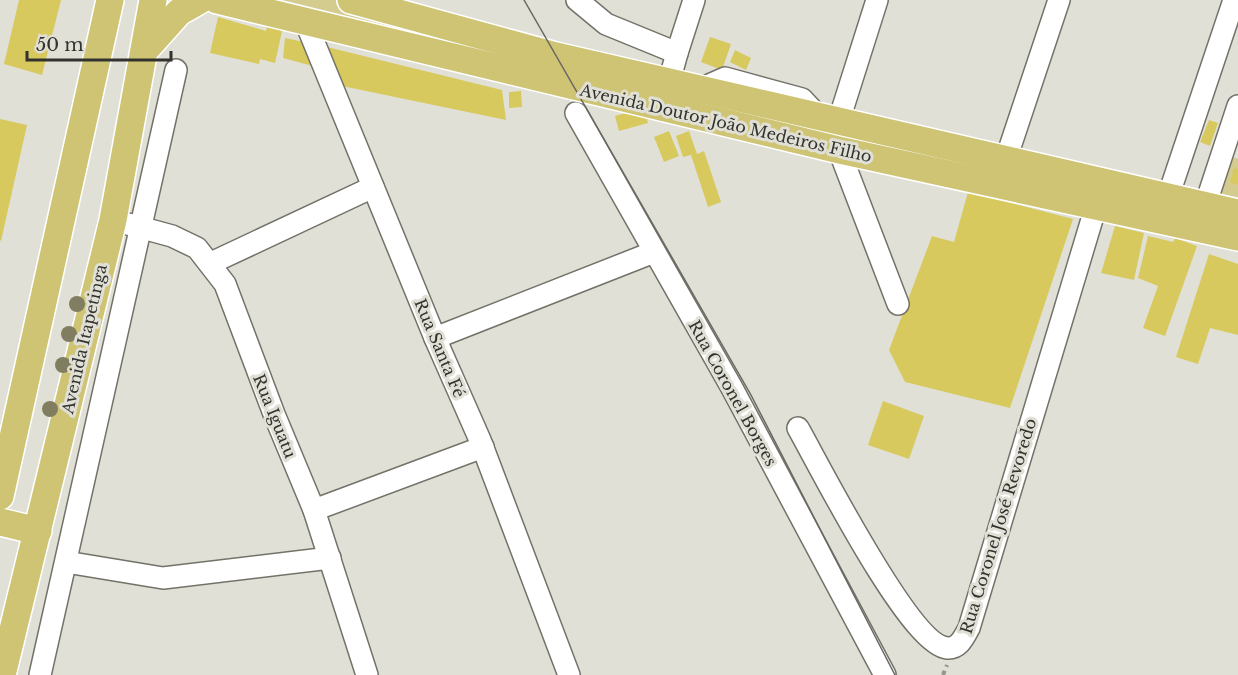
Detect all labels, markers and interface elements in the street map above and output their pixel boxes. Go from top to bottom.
scale bar [27,24,171,62]
text: 50 m [36,34,84,56]
street label: Avenida Doutor João Medeiros Filho [577,79,874,166]
street label: Avenida Itapetinga [57,262,111,417]
street label: Rua Santa Fé [410,296,470,400]
street label: Rua Coronel Borges [684,316,782,470]
street label: Rua Iguatu [249,371,301,461]
street label: Rua Coronel José Revoredo [956,416,1040,636]

